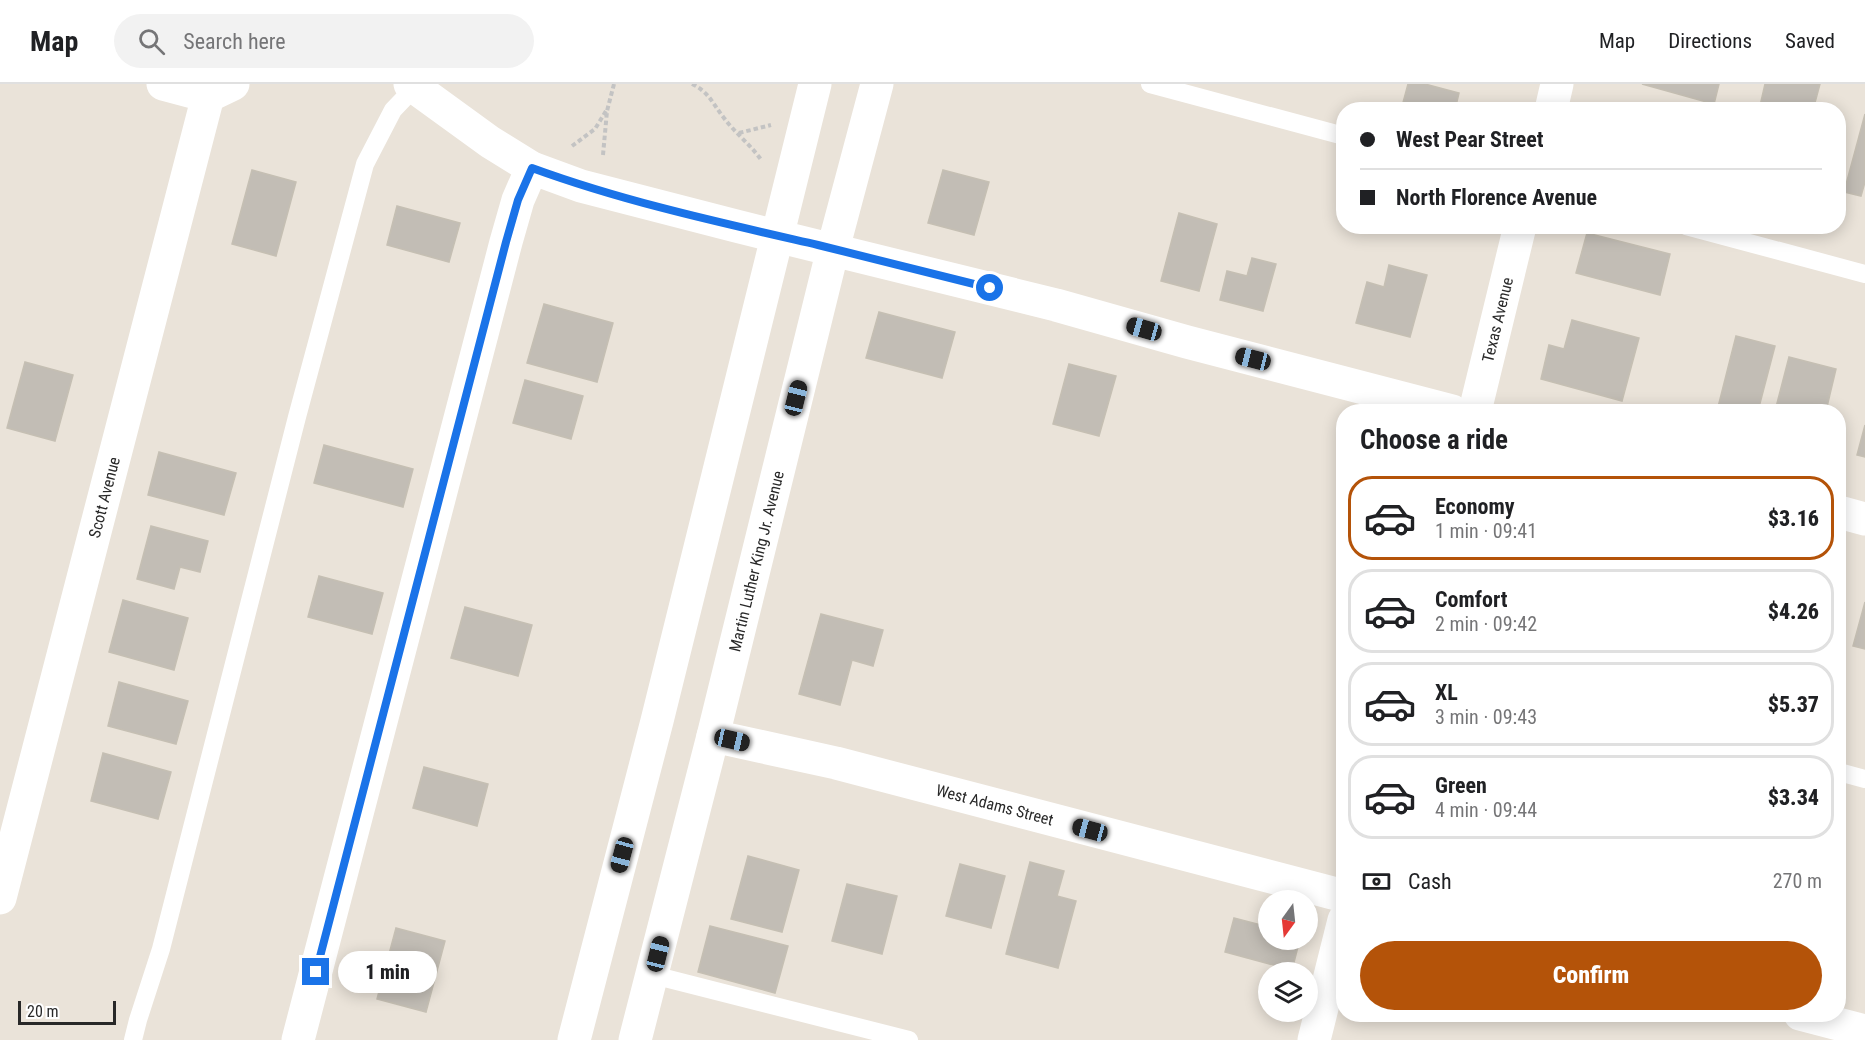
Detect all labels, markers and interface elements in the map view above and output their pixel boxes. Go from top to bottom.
search box [114,14,534,68]
text: Map [30,25,78,58]
icon: search [135,25,168,58]
text: Search here [183,29,286,54]
text: Map [1599,29,1635,53]
text: Directions [1668,29,1752,53]
text: Saved [1785,29,1835,53]
text: West Pear Street [1396,127,1544,152]
text: North Florence Avenue [1396,185,1597,210]
route start [976,274,1003,301]
street label: Texas Avenue [1478,275,1517,364]
car [1124,315,1164,343]
car [1233,346,1273,372]
car [783,378,809,418]
text: Choose a ride [1360,424,1508,456]
street label: Scott Avenue [85,455,124,540]
street label: Martin Luther King Jr. Avenue [725,469,788,654]
icon: car [1363,491,1417,545]
text: Economy [1435,494,1515,519]
text: $3.16 [1768,506,1819,531]
text: 1 min · 09:41 [1435,519,1537,543]
icon: car [1363,584,1417,638]
text: Comfort [1435,587,1508,612]
text: $4.26 [1768,599,1819,624]
text: 2 min · 09:42 [1435,612,1537,636]
icon: car [1363,677,1417,731]
text: XL [1435,680,1458,705]
text: $5.37 [1768,692,1819,717]
text: 3 min · 09:43 [1435,705,1537,729]
car [712,727,752,753]
icon: car [1363,770,1417,824]
text: Green [1435,773,1487,798]
street label: West Adams Street [934,781,1056,830]
text: $3.34 [1768,785,1819,810]
text: 4 min · 09:44 [1435,798,1537,822]
car [1070,817,1110,843]
car [609,835,635,875]
icon: cash [1360,865,1393,898]
text: Cash [1408,869,1452,894]
text: 270 m [1773,869,1822,893]
north arrow [1258,890,1318,950]
map controls [1258,890,1318,1022]
car [645,934,671,974]
button: Confirm [1360,941,1822,1010]
callout: 1 min [337,951,436,993]
route end [302,958,329,985]
text: 1 min [365,960,410,984]
button: layers [1258,962,1318,1022]
scale bar [18,998,116,1026]
text: 20 m [27,1002,59,1021]

